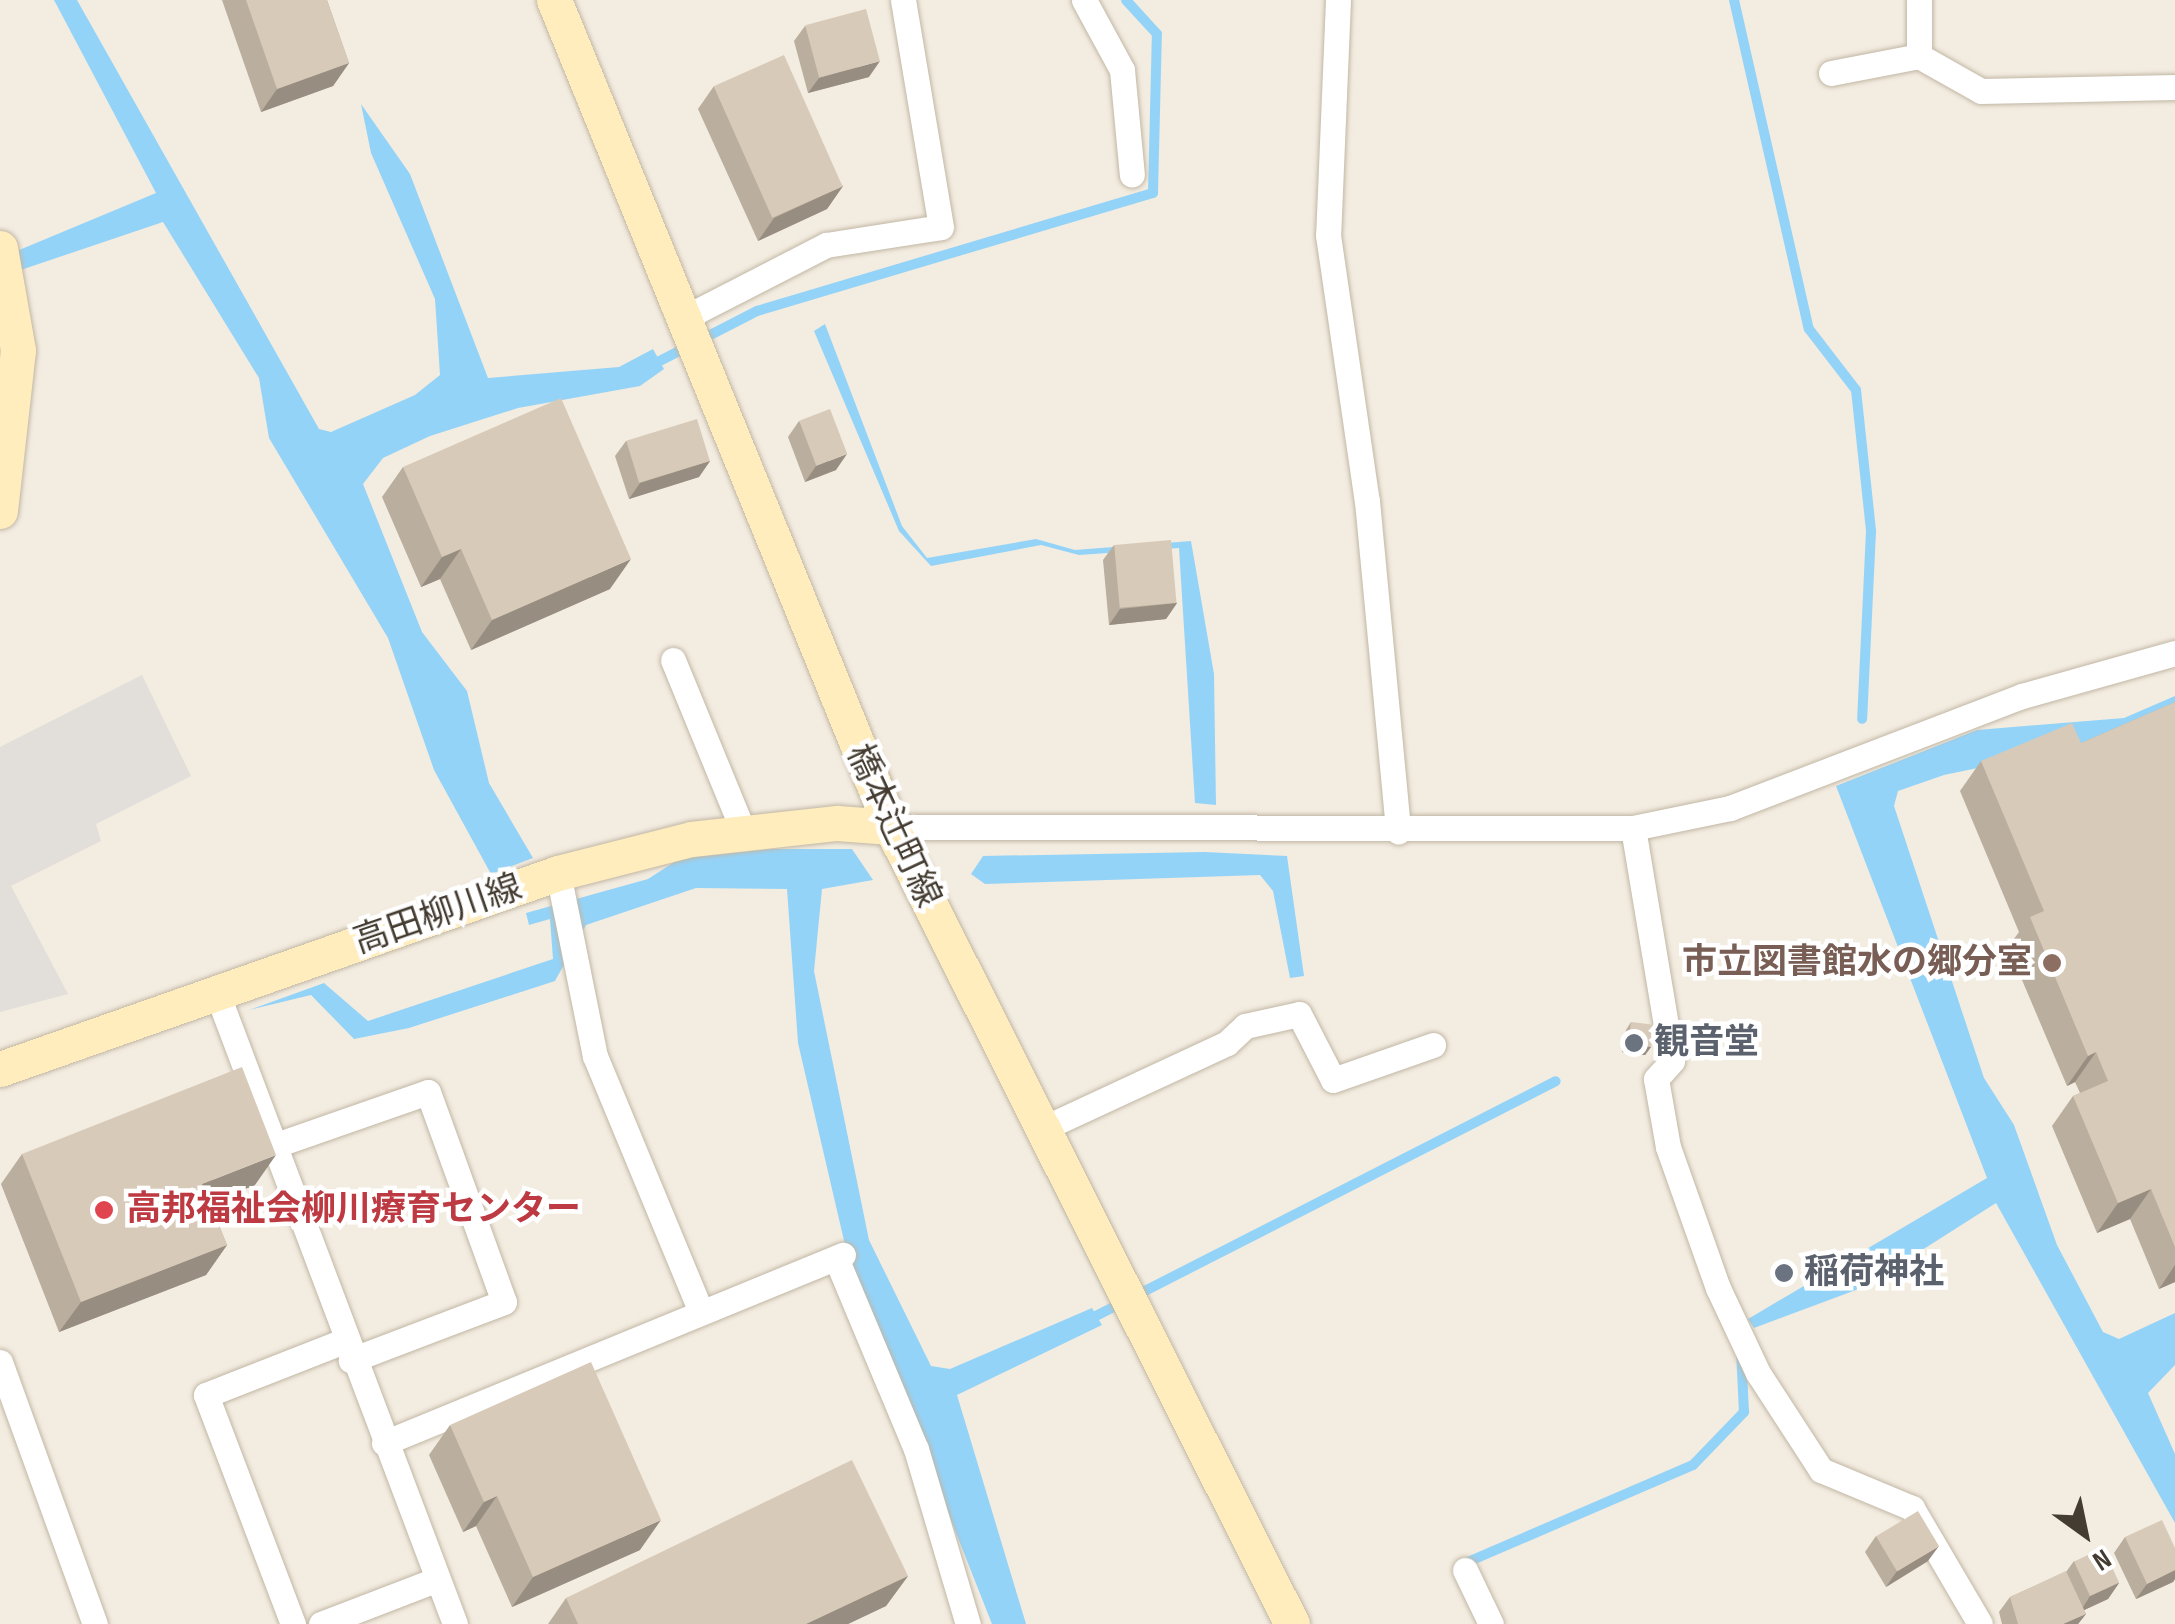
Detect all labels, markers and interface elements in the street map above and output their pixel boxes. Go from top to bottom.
street label: 橋本辻町線 [837,738,949,914]
street label: 高田柳川線 [348,867,528,963]
place label: 市立図書館水の郷分室 [1682,942,2032,984]
marker: 市立図書館水の郷分室 [2041,952,2063,974]
place label: 観音堂 [1654,1022,1759,1064]
marker: 観音堂 [1623,1032,1645,1054]
place label: 高邦福祉会柳川療育センター [126,1189,581,1231]
marker: 高邦福祉会柳川療育センター [91,1197,117,1223]
place label: 稲荷神社 [1804,1252,1944,1294]
marker: 稲荷神社 [1773,1262,1795,1284]
north arrow [2035,1484,2135,1584]
text: N [2086,1542,2117,1577]

